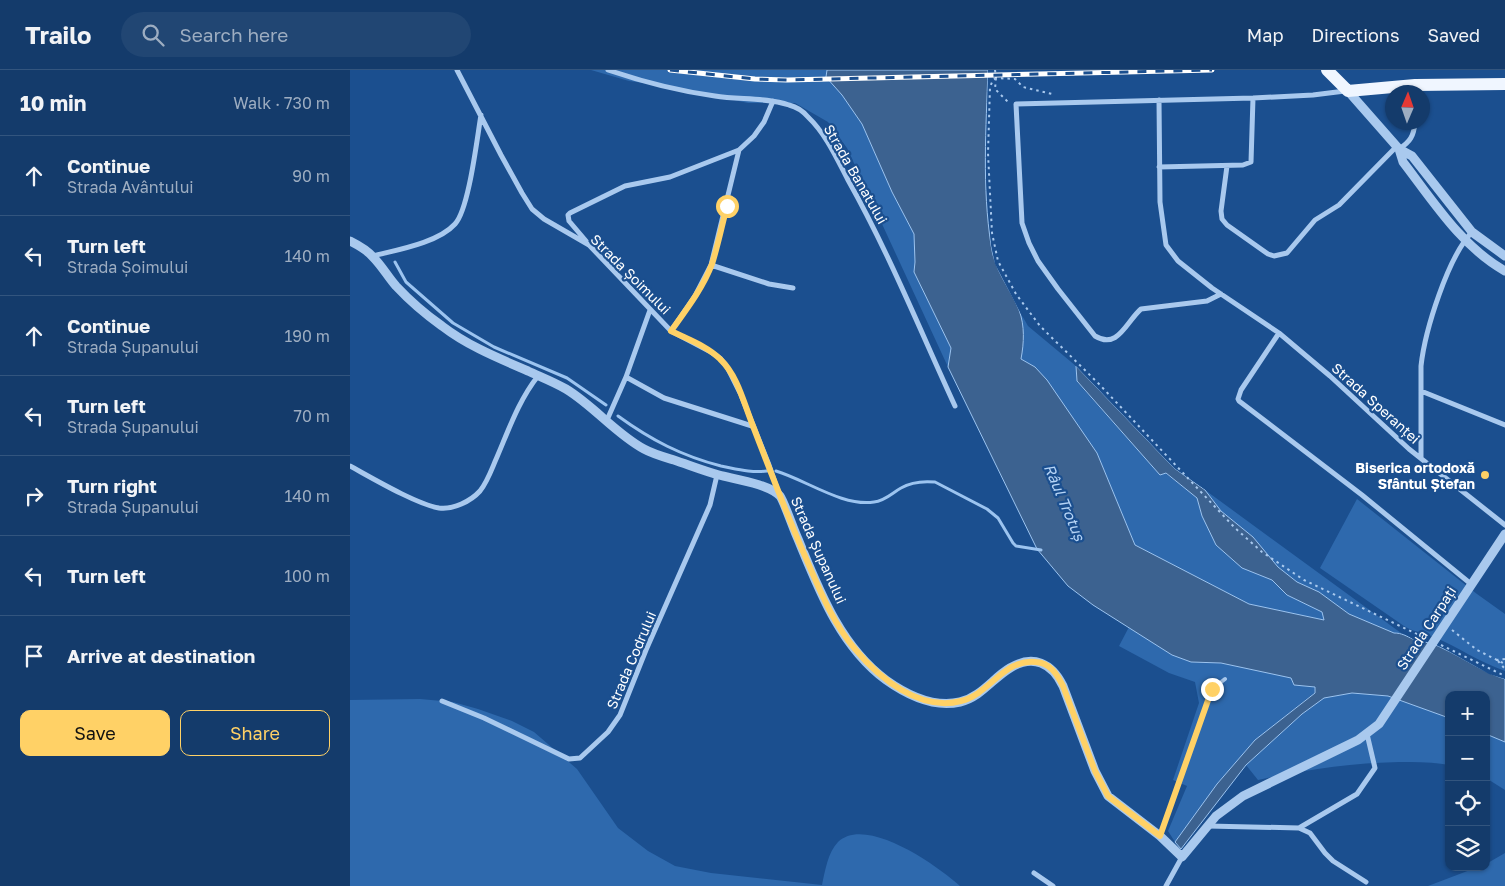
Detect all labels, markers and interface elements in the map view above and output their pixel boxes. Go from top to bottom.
search box [121,12,471,57]
text: Trailo [25,20,91,49]
icon: search [139,21,167,49]
text: Search here [179,23,288,46]
text: Map [1247,24,1283,46]
text: Directions [1311,24,1399,46]
text: Saved [1427,24,1480,46]
north arrow [1385,85,1430,130]
text: 10 min [20,90,87,116]
text: Walk · 730 m [233,93,330,113]
street label: Strada Banatului [821,121,891,227]
text: Continue [67,154,150,177]
icon: ahead [20,162,48,190]
text: 90 m [292,166,330,186]
text: Strada Avântului [67,177,194,197]
route start [716,195,739,218]
street label: Strada Șoimului [587,230,675,318]
text: Turn left [67,234,146,257]
icon: left [20,242,48,270]
text: 140 m [284,246,330,266]
text: Strada Șoimului [67,257,188,277]
text: Continue [67,314,150,337]
icon: ahead [20,322,48,350]
text: 190 m [284,326,330,346]
text: Strada Șupanului [67,337,199,357]
street label: Strada Speranței [1328,359,1424,447]
text: Turn left [67,394,146,417]
icon: left [20,402,48,430]
text: 70 m [293,406,330,426]
text: Strada Șupanului [67,417,199,437]
place label: Biserica ortodoxă Sfântul Ștefan [1355,459,1475,492]
water label: Râul Trotuș [1040,461,1090,545]
marker: Biserica ortodoxă Sfântul Ștefan [1479,469,1491,481]
text: Turn right [67,474,157,497]
icon: right [20,482,48,510]
text: 140 m [284,486,330,506]
street label: Strada Șupanului [788,494,850,606]
text: Strada Șupanului [67,497,199,517]
icon: left [20,562,48,590]
text: Turn left [67,564,146,587]
text: 100 m [284,566,330,586]
street label: Strada Carpați [1393,583,1459,673]
street label: Strada Codrului [603,608,659,712]
icon: arrive [20,642,48,670]
text: Arrive at destination [67,644,255,667]
route end [1201,678,1224,701]
map controls [1445,691,1490,871]
button: + [1445,691,1490,736]
button: Save [20,710,170,756]
button: Share [180,710,330,756]
button: − [1445,736,1490,781]
button: locate [1445,781,1490,826]
button: layers [1445,826,1490,871]

